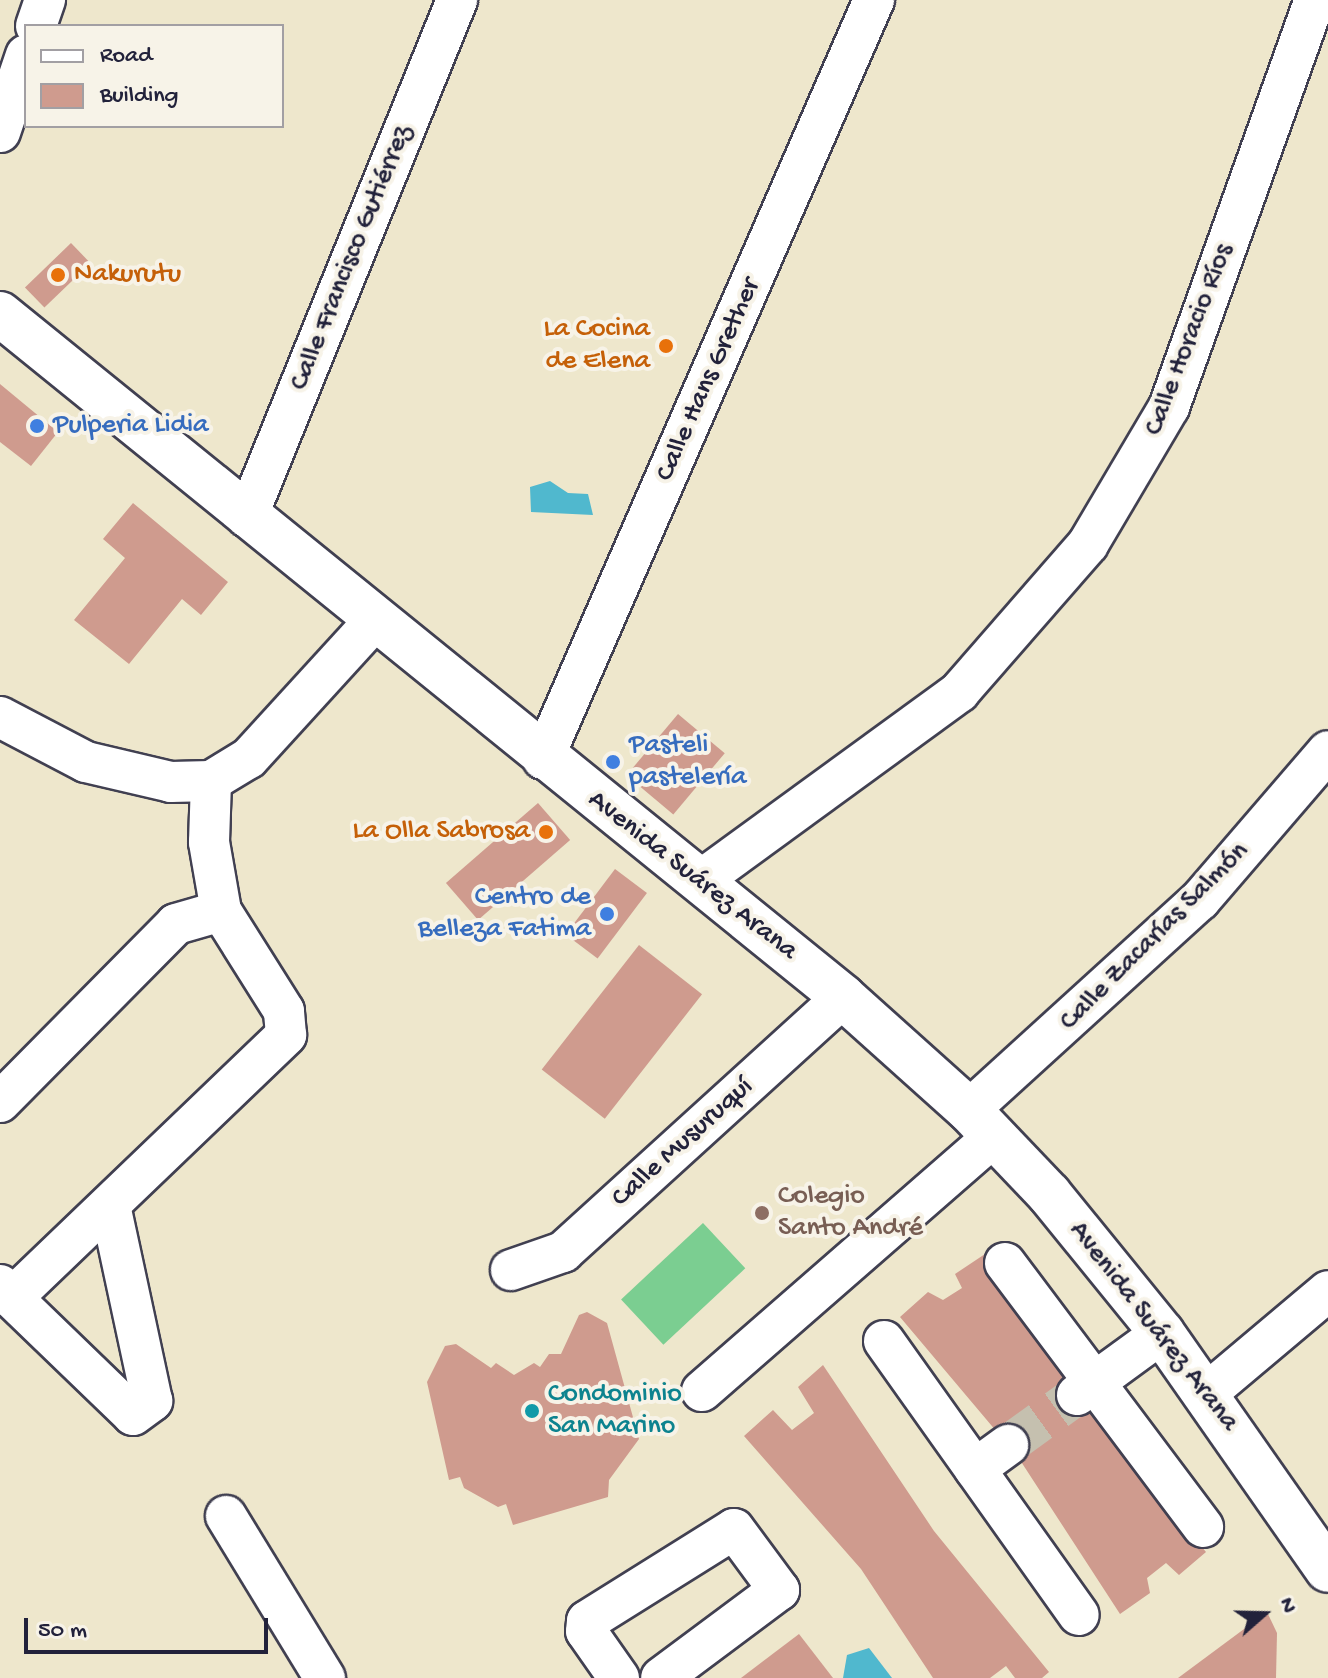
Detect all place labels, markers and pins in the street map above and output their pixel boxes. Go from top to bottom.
place label: Nakurutu [74,258,181,292]
marker: Nakurutu [49,266,67,284]
place label: La Cocina de Elena [543,313,650,379]
marker: La Cocina de Elena [657,337,675,355]
place label: Pulperia Lidia [53,409,208,443]
marker: Pulperia Lidia [28,417,46,435]
place label: Pasteli pastelería [629,729,747,795]
marker: Pasteli pastelería [604,753,622,771]
place label: La Olla Sabrosa [353,815,530,849]
marker: La Olla Sabrosa [537,823,555,841]
place label: Centro de Belleza Fatima [418,881,591,947]
marker: Centro de Belleza Fatima [598,905,616,923]
place label: Colegio Santo André [778,1180,923,1246]
marker: Colegio Santo André [753,1204,771,1222]
place label: Condominio San Marino [548,1378,682,1444]
marker: Condominio San Marino [523,1402,541,1420]

